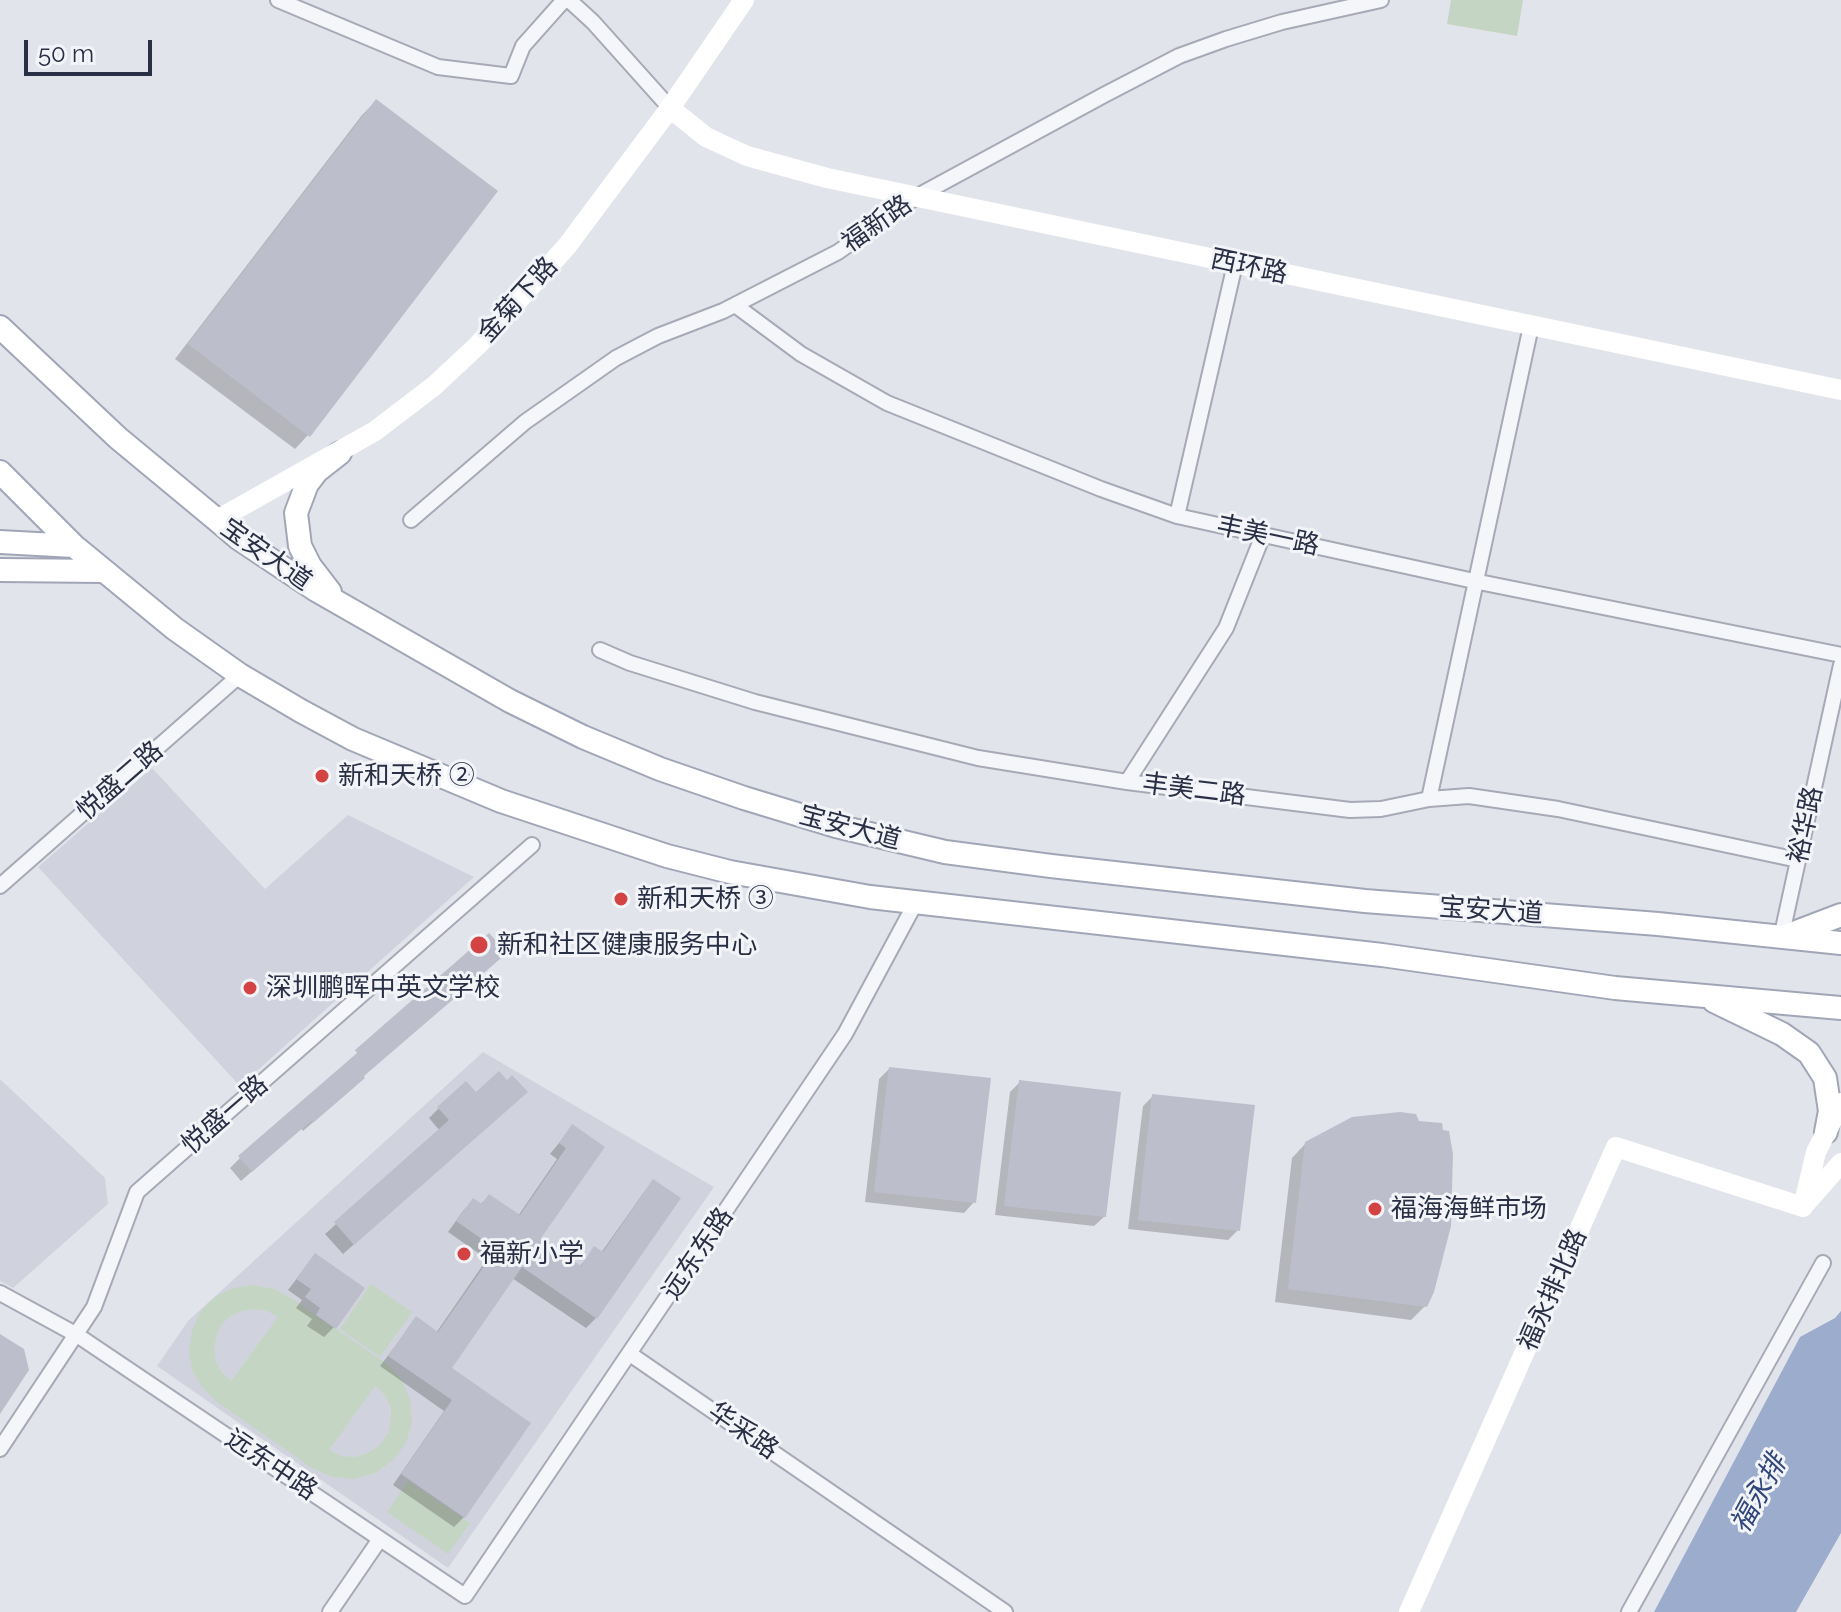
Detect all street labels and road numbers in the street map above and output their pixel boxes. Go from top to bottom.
street label: 福新路 [836,189,918,259]
street label: 西环路 [1208,244,1290,290]
street label: 金菊下路 [472,251,564,349]
street label: 丰美一路 [1214,510,1322,562]
street label: 宝安大道 [214,512,318,598]
street label: 悦盛二路 [71,735,169,827]
street label: 丰美二路 [1140,768,1248,812]
street label: 裕华路 [1783,784,1829,866]
street label: 宝安大道 [796,799,904,857]
street label: 宝安大道 [1438,892,1544,930]
street label: 悦盛一路 [176,1069,274,1161]
street label: 远东东路 [656,1202,740,1306]
street label: 福永排北路 [1512,1224,1594,1356]
street label: 华采路 [702,1396,784,1466]
street label: 远东中路 [219,1423,323,1507]

